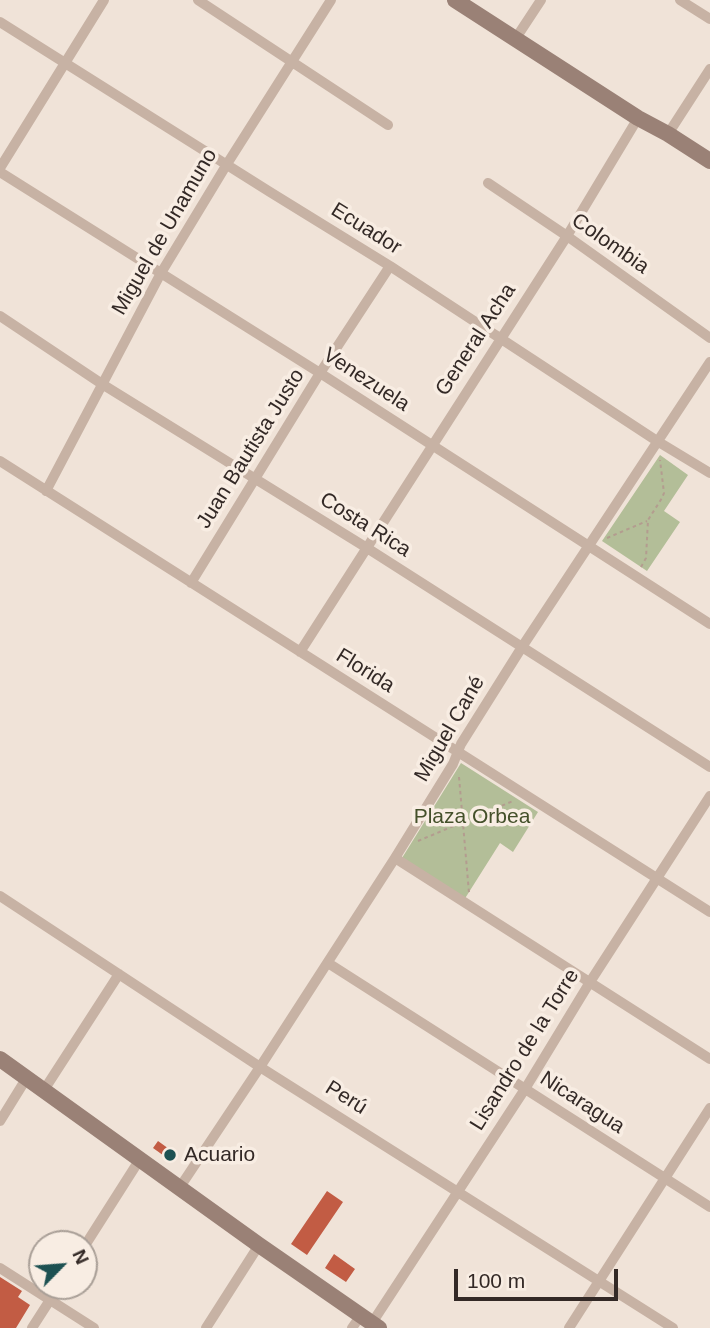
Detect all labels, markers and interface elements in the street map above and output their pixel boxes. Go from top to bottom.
street label: Miguel de Unamuno [107,144,223,320]
street label: Ecuador [326,198,406,260]
street label: Colombia [566,208,654,280]
street label: General Acha [430,279,522,401]
street label: Venezuela [318,343,414,417]
street label: Juan Bautista Justo [192,365,310,533]
street label: Costa Rica [315,487,415,563]
street label: Florida [331,643,399,699]
street label: Miguel Cané [410,672,490,786]
park label: Plaza Orbea [414,804,530,830]
street label: Lisandro de la Torre [465,965,585,1135]
street label: Nicaragua [535,1066,629,1140]
street label: Perú [321,1076,371,1120]
place label: Acuario [184,1142,255,1168]
marker: Acuario [162,1147,178,1163]
north arrow [28,1230,98,1300]
text: N [68,1246,93,1267]
scale bar [458,1254,622,1298]
text: 100 m [467,1269,525,1292]

